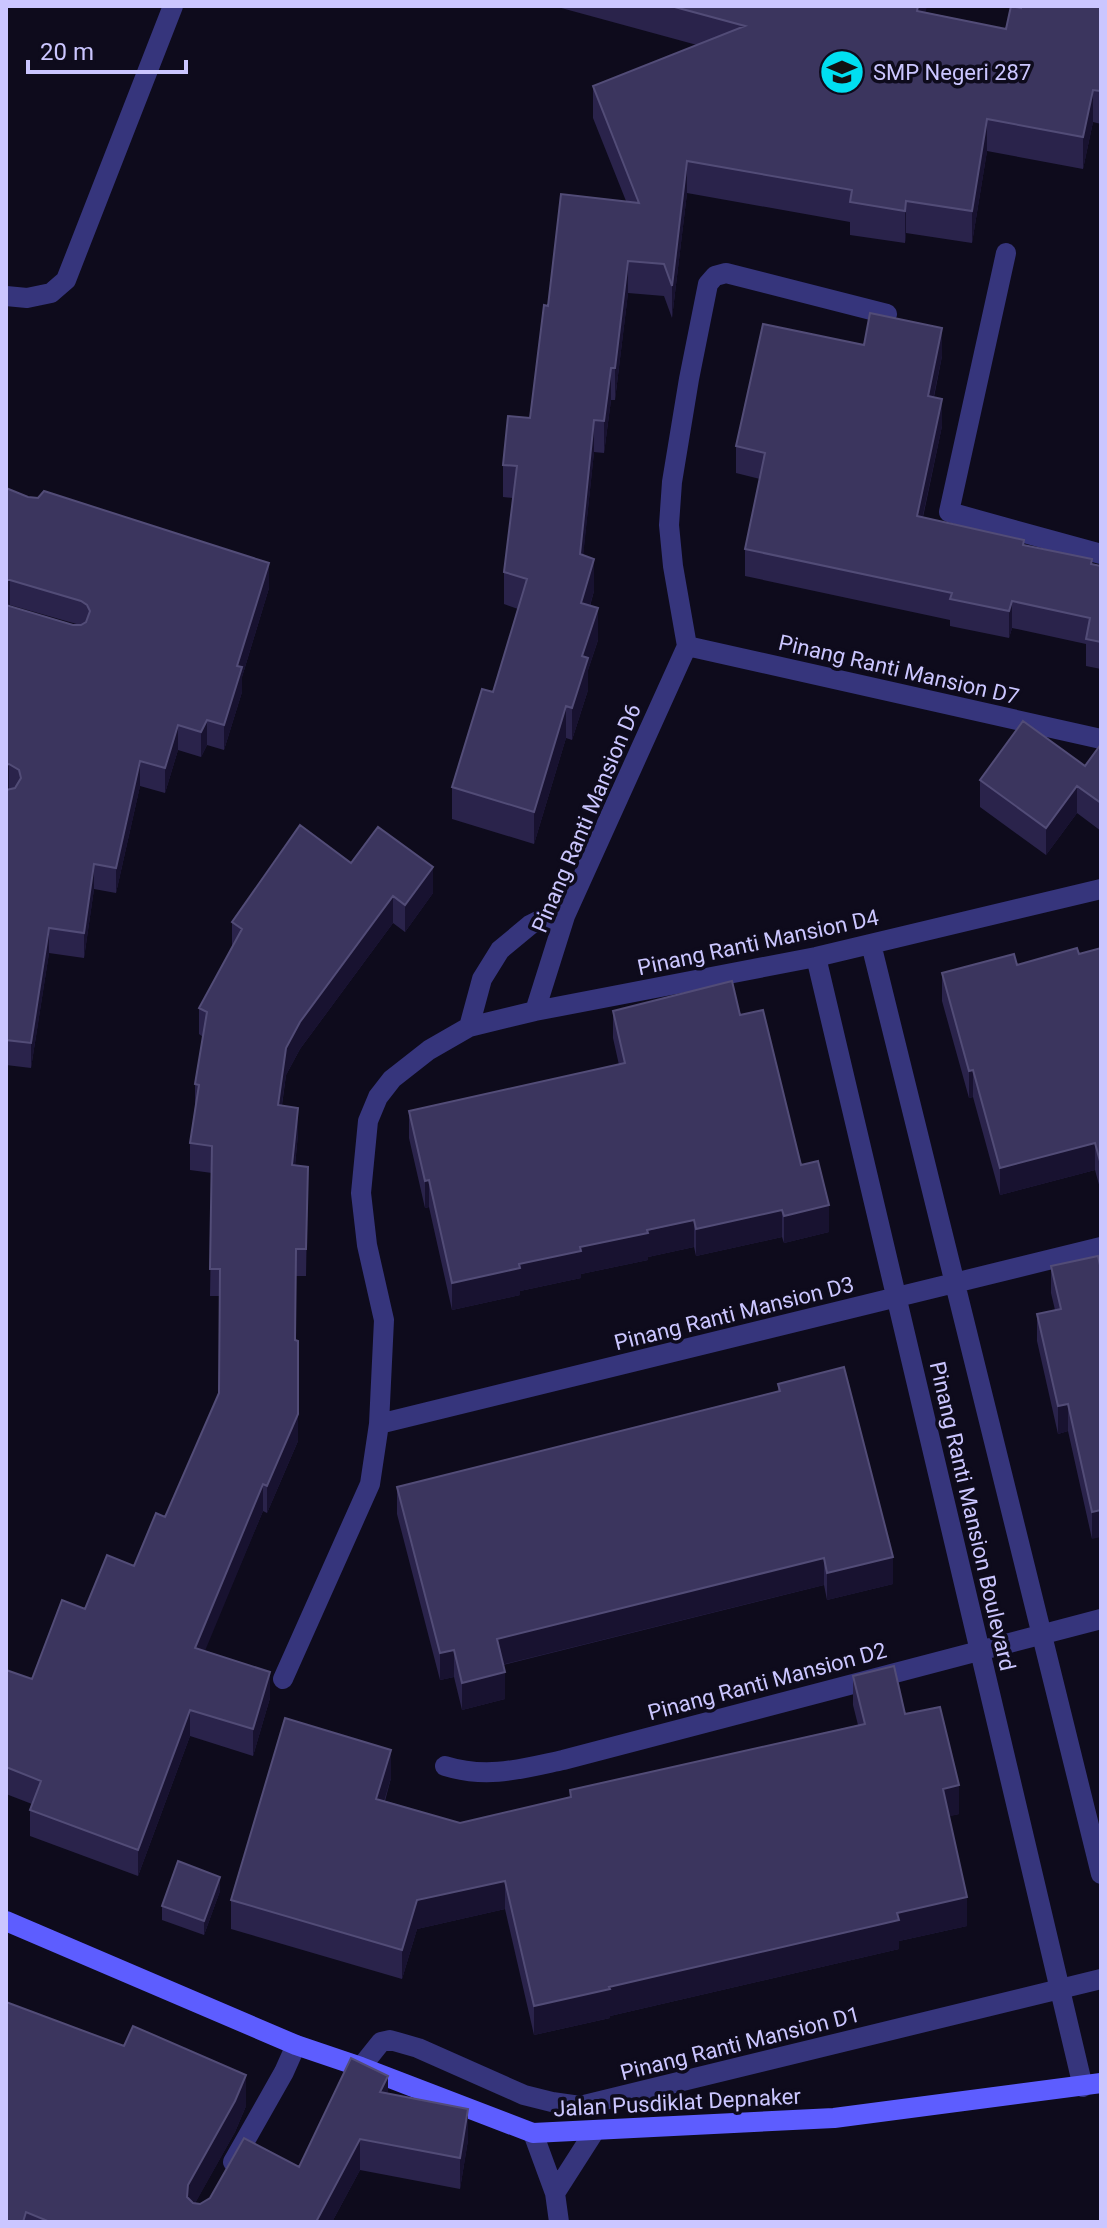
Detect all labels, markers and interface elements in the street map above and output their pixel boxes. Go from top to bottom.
scale bar [28,24,186,74]
text: 20 m [40,38,94,66]
school or university icon: SMP Negeri 287 [818,48,866,96]
place label: SMP Negeri 287 [873,60,1031,85]
street label: Pinang Ranti Mansion D7 [776,630,1022,709]
street label: Pinang Ranti Mansion D6 [527,700,646,936]
street label: Pinang Ranti Mansion D4 [635,905,881,980]
street label: Pinang Ranti Mansion D3 [612,1272,856,1355]
street label: Pinang Ranti Mansion Boulevard [925,1359,1020,1673]
street label: Pinang Ranti Mansion D2 [645,1638,889,1725]
street label: Pinang Ranti Mansion D1 [618,2002,862,2085]
street label: Jalan Pusdiklat Depnaker [553,2084,802,2121]

